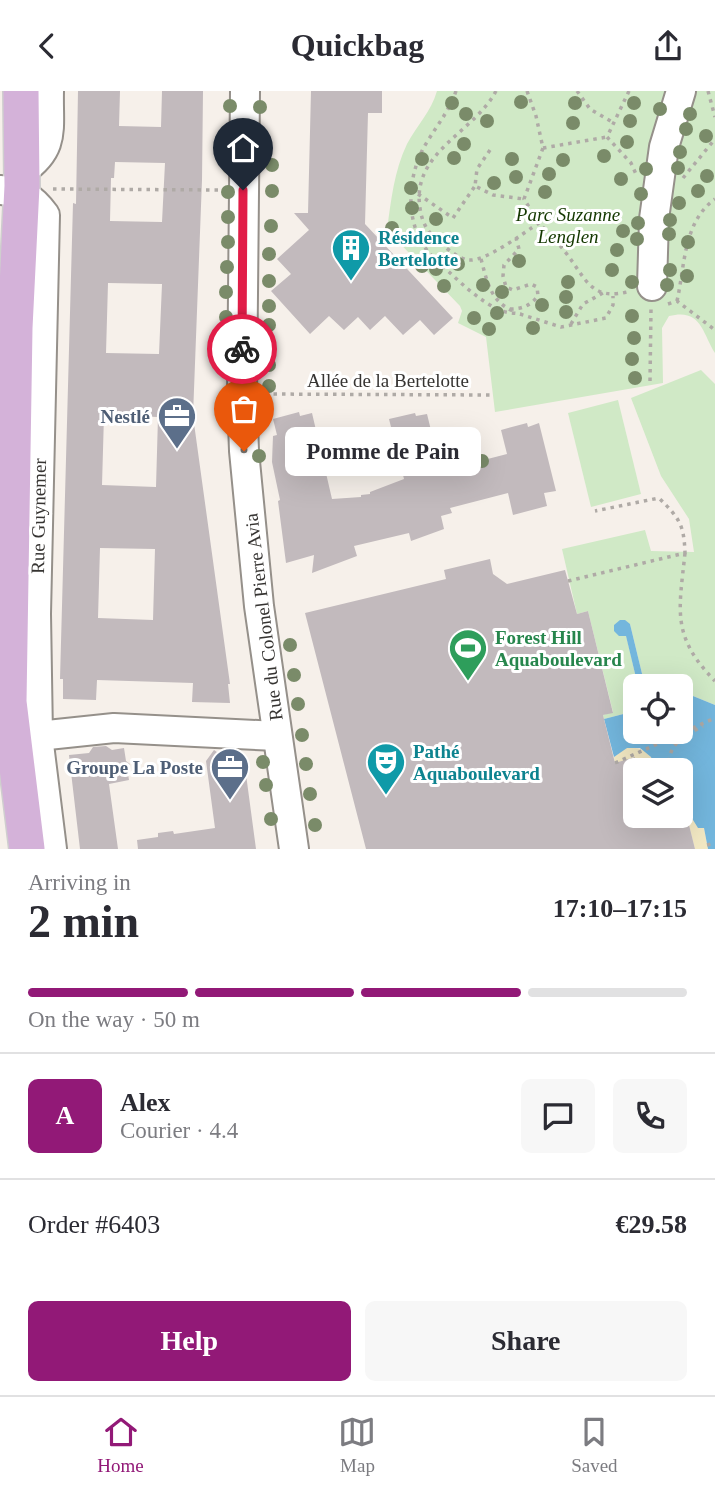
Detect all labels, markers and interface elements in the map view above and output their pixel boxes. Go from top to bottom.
icon: back [28,27,66,65]
text: Quickbag [291,27,424,63]
icon: share [649,27,687,65]
pin [213,118,273,190]
icon: home [224,129,262,167]
park label: Parc Suzanne Lenglen [515,204,620,247]
building icon: Résidence Bertelotte [330,227,372,282]
place label: Résidence Bertelotte [378,227,459,270]
courier [207,314,277,384]
icon: bike [223,330,261,368]
street label: Allée de la Bertelotte [307,370,469,391]
pin [214,379,274,451]
icon: bag [225,390,263,428]
office icon: Nestlé [156,395,198,450]
place label: Nestlé [100,406,150,427]
callout: Pomme de Pain [286,427,482,475]
text: Pomme de Pain [306,439,460,464]
street label: Rue Guynemer [27,457,50,574]
street label: Rue du Colonel Pierre Avia [240,512,287,722]
sports icon: Forest Hill Aquaboulevard [447,627,489,682]
place label: Forest Hill Aquaboulevard [495,627,622,670]
map controls [623,674,693,828]
button: locate [623,674,693,744]
theatre icon: Pathé Aquaboulevard [365,741,407,796]
place label: Pathé Aquaboulevard [413,741,540,784]
office icon: Groupe La Poste [209,746,251,801]
place label: Groupe La Poste [66,757,203,778]
button: layers [623,758,693,828]
text: Arriving in [28,870,131,895]
text: 17:10–17:15 [553,894,687,923]
text: 2 min [28,896,139,947]
text: On the way · 50 m [28,1007,200,1032]
button: chat [521,1079,595,1153]
button: phone [613,1079,687,1153]
text: Alex [120,1088,171,1117]
text: A [56,1101,74,1130]
text: Courier · 4.4 [120,1118,238,1143]
text: Order #6403 [28,1210,160,1239]
text: €29.58 [616,1210,687,1239]
button: Help [28,1301,351,1381]
button: Share [365,1301,687,1381]
tab: Home [97,1413,144,1477]
tab: Map [338,1413,376,1477]
tab: Saved [571,1413,618,1477]

